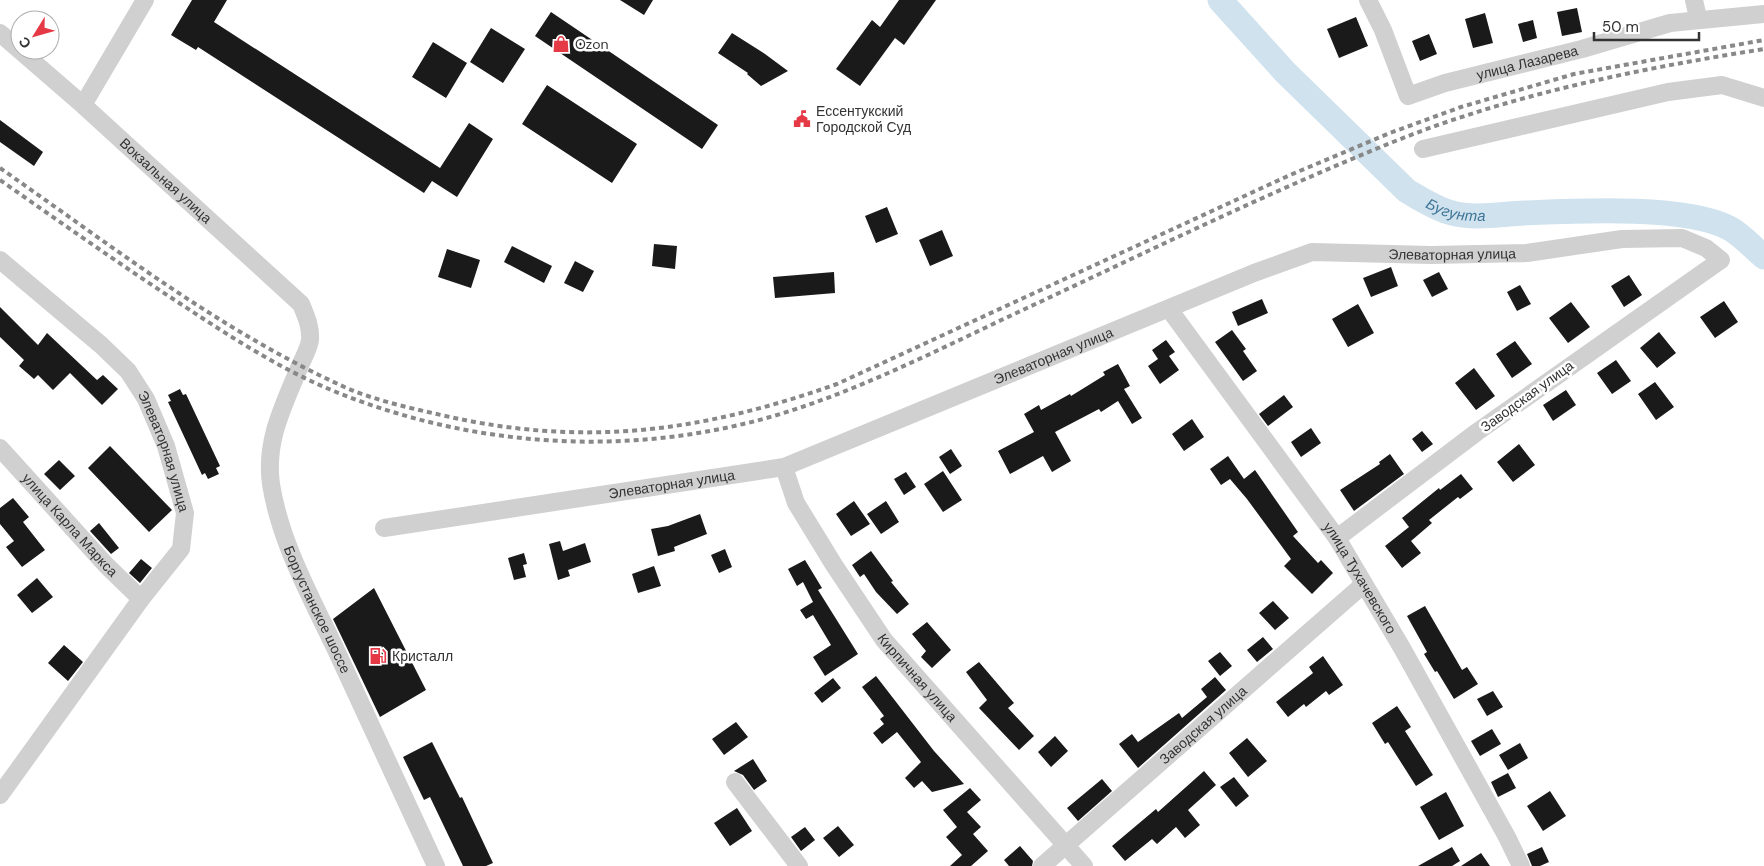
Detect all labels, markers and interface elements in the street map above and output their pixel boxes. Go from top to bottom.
north arrow [10,10,60,60]
scale bar [1594,10,1699,42]
text: 50 m [1602,17,1639,37]
text: С [14,33,35,52]
shop icon: Ozon [551,34,571,54]
place label: Ozon [575,35,609,53]
street label: улица Лазарева [1475,41,1580,84]
place label: Ессентукский Городской Суд [816,102,911,136]
public building icon: Ессентукский Городской Суд [792,109,812,129]
street label: Вокзальная улица [116,134,216,227]
water label: Бугунта [1422,194,1486,226]
street label: Элеваторная улица [1388,244,1516,264]
street label: Элеваторная улица [991,323,1116,388]
street label: Заводская улица [1477,356,1577,436]
street label: Элеваторная улица [134,387,193,514]
street label: Элеваторная улица [607,466,736,503]
street label: улица Карла Маркса [18,469,122,581]
street label: улица Тухачевского [1319,518,1401,637]
street label: Боргустанское шоссе [280,543,355,677]
street label: Кирпичная улица [873,630,961,726]
fuel station icon: Кристалл [368,646,388,666]
place label: Кристалл [392,647,453,665]
street label: Заводская улица [1156,682,1251,768]

